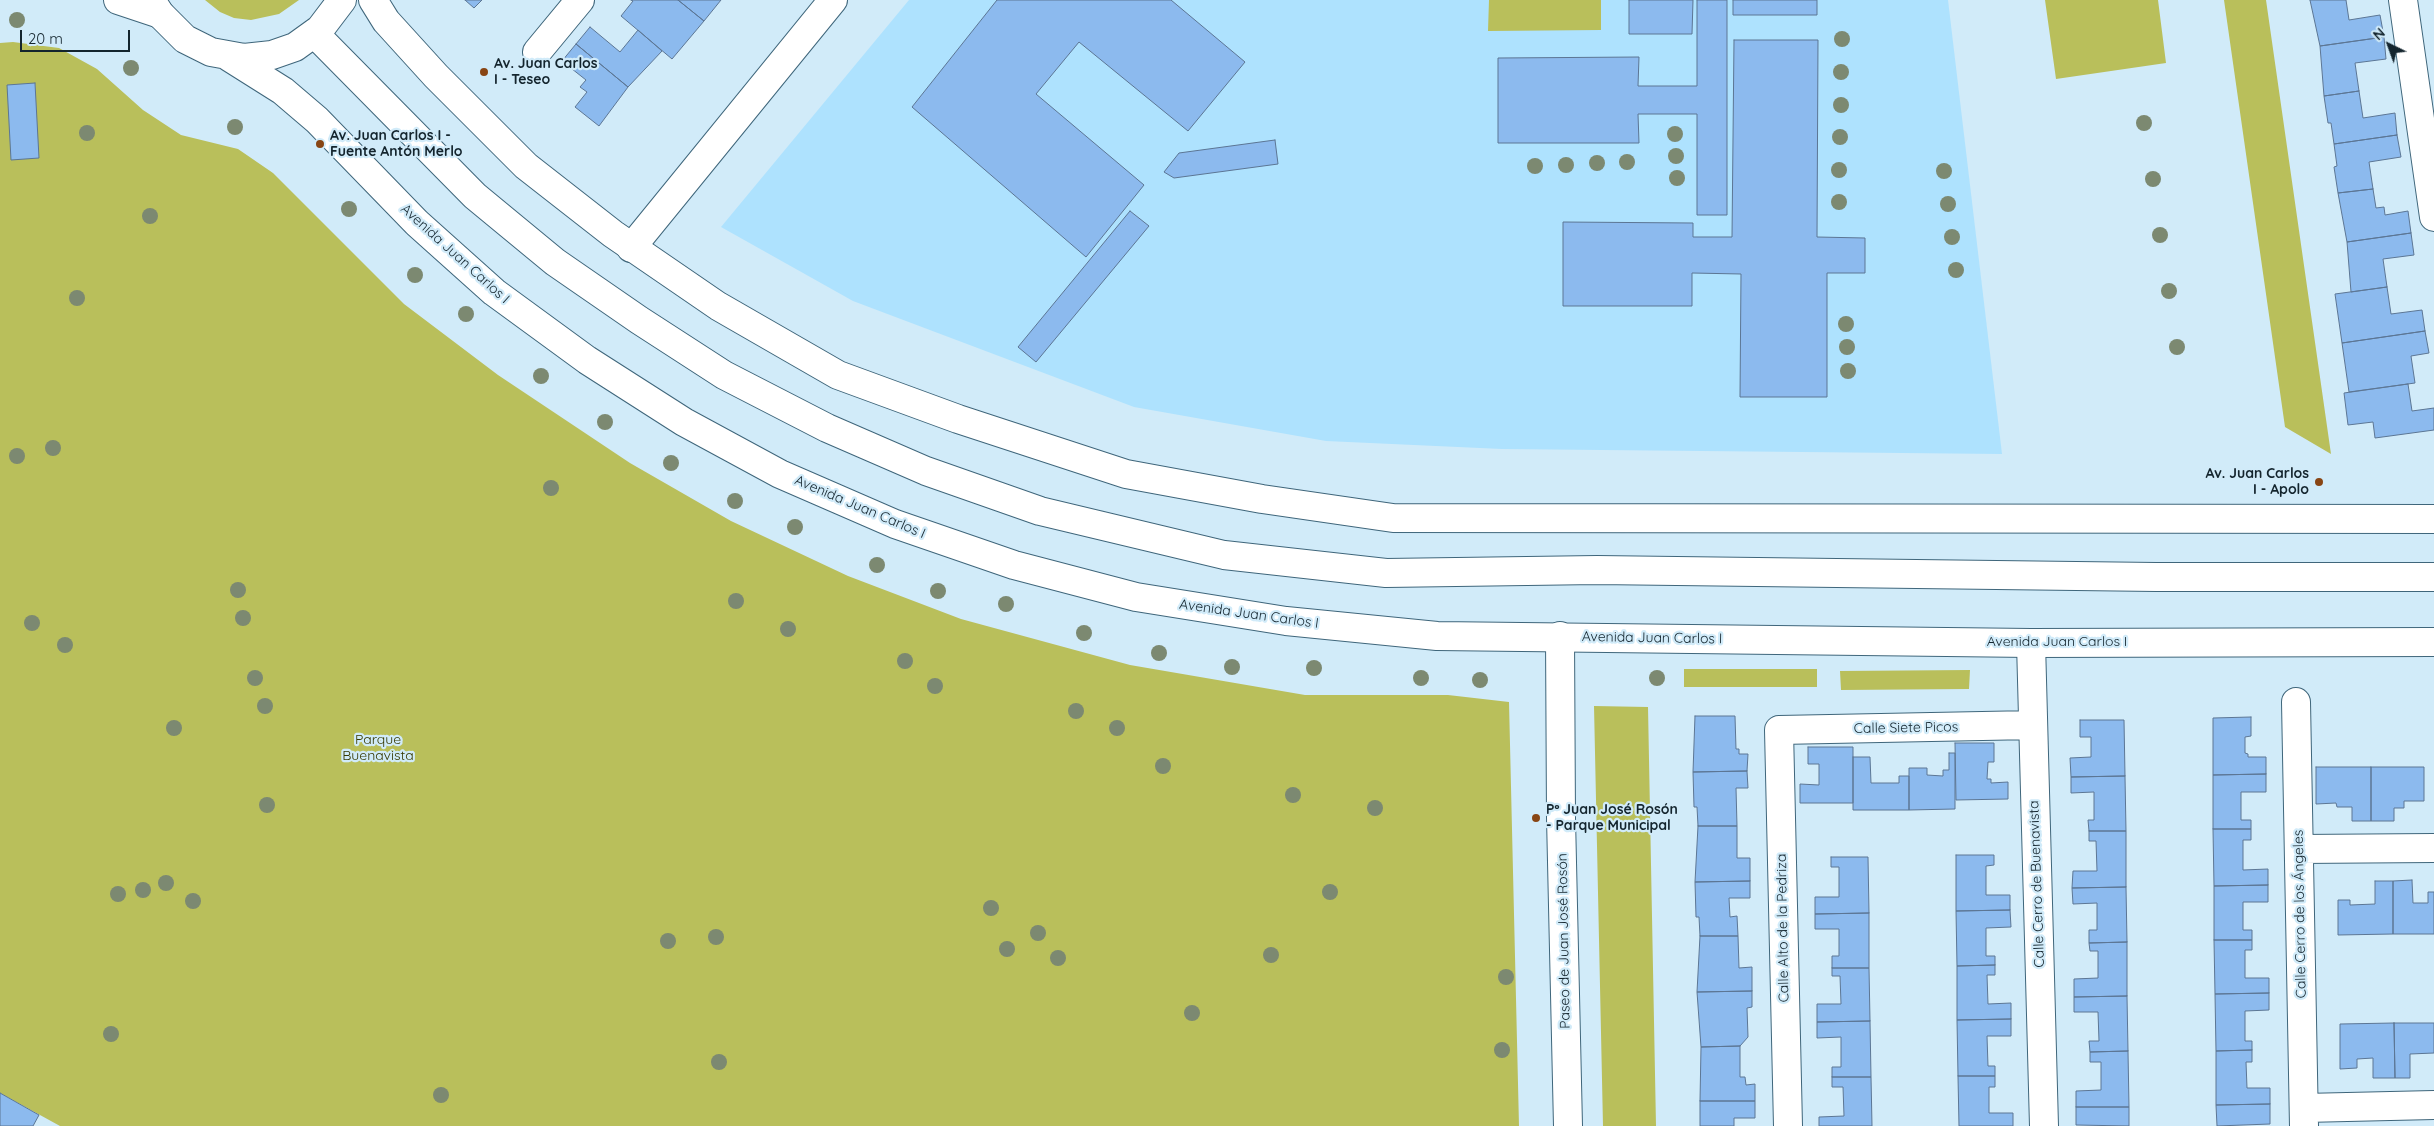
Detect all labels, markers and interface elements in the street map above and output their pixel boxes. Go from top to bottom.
scale bar [22,20,132,52]
north arrow [2364,20,2414,70]
text: N [2369,24,2389,44]
text: 20 m [28,29,63,48]
place label: Av. Juan Carlos I - Teseo [494,56,598,88]
marker: Av. Juan Carlos I - Teseo [478,66,490,78]
place label: Av. Juan Carlos I - Fuente Antón Merlo [330,128,463,160]
marker: Av. Juan Carlos I - Fuente Antón Merlo [314,138,326,150]
street label: Avenida Juan Carlos I [397,201,513,307]
place label: Av. Juan Carlos I - Apolo [2205,466,2309,498]
street label: Avenida Juan Carlos I [792,472,928,542]
marker: Av. Juan Carlos I - Apolo [2313,476,2325,488]
street label: Avenida Juan Carlos I [1178,596,1320,632]
street label: Avenida Juan Carlos I [1582,628,1722,648]
street label: Avenida Juan Carlos I [1987,634,2127,650]
street label: Calle Siete Picos [1854,719,1958,737]
park label: Parque Buenavista [342,732,414,764]
street label: Calle Cerro de Buenavista [2026,800,2048,968]
place label: Pº Juan José Rosón - Parque Municipal [1546,802,1678,834]
marker: Pº Juan José Rosón - Parque Municipal [1530,812,1542,824]
street label: Calle Cerro de los Ángeles [2290,830,2310,998]
street label: Paseo de Juan José Rosón [1554,853,1574,1029]
street label: Calle Alto de la Pedriza [1773,853,1793,1003]

